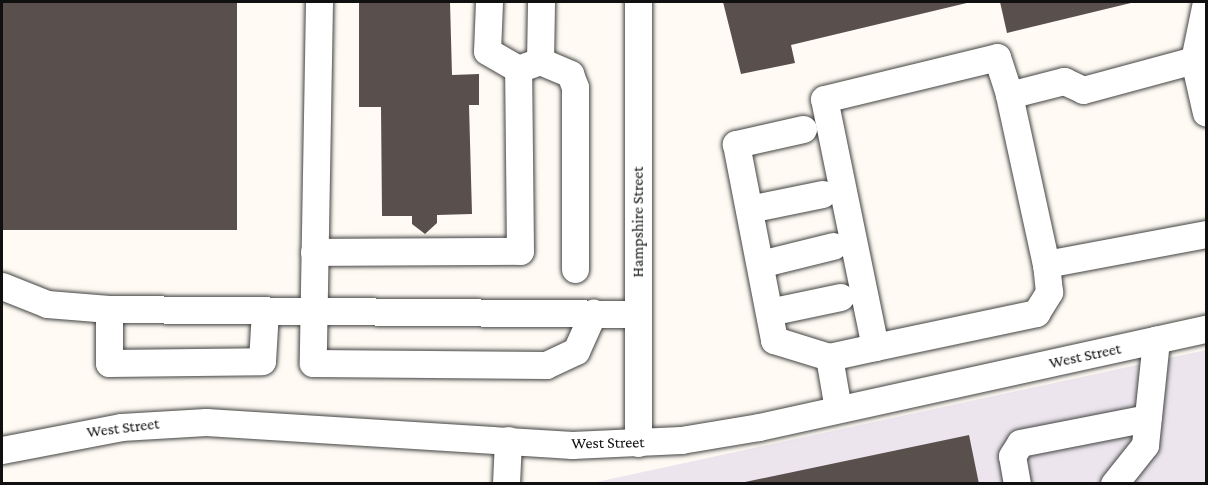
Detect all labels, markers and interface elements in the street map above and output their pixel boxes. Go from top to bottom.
street label: Hampshire Street [628,166,648,278]
street label: West Street [1047,339,1123,373]
street label: West Street [86,414,160,442]
street label: West Street [571,433,645,453]

